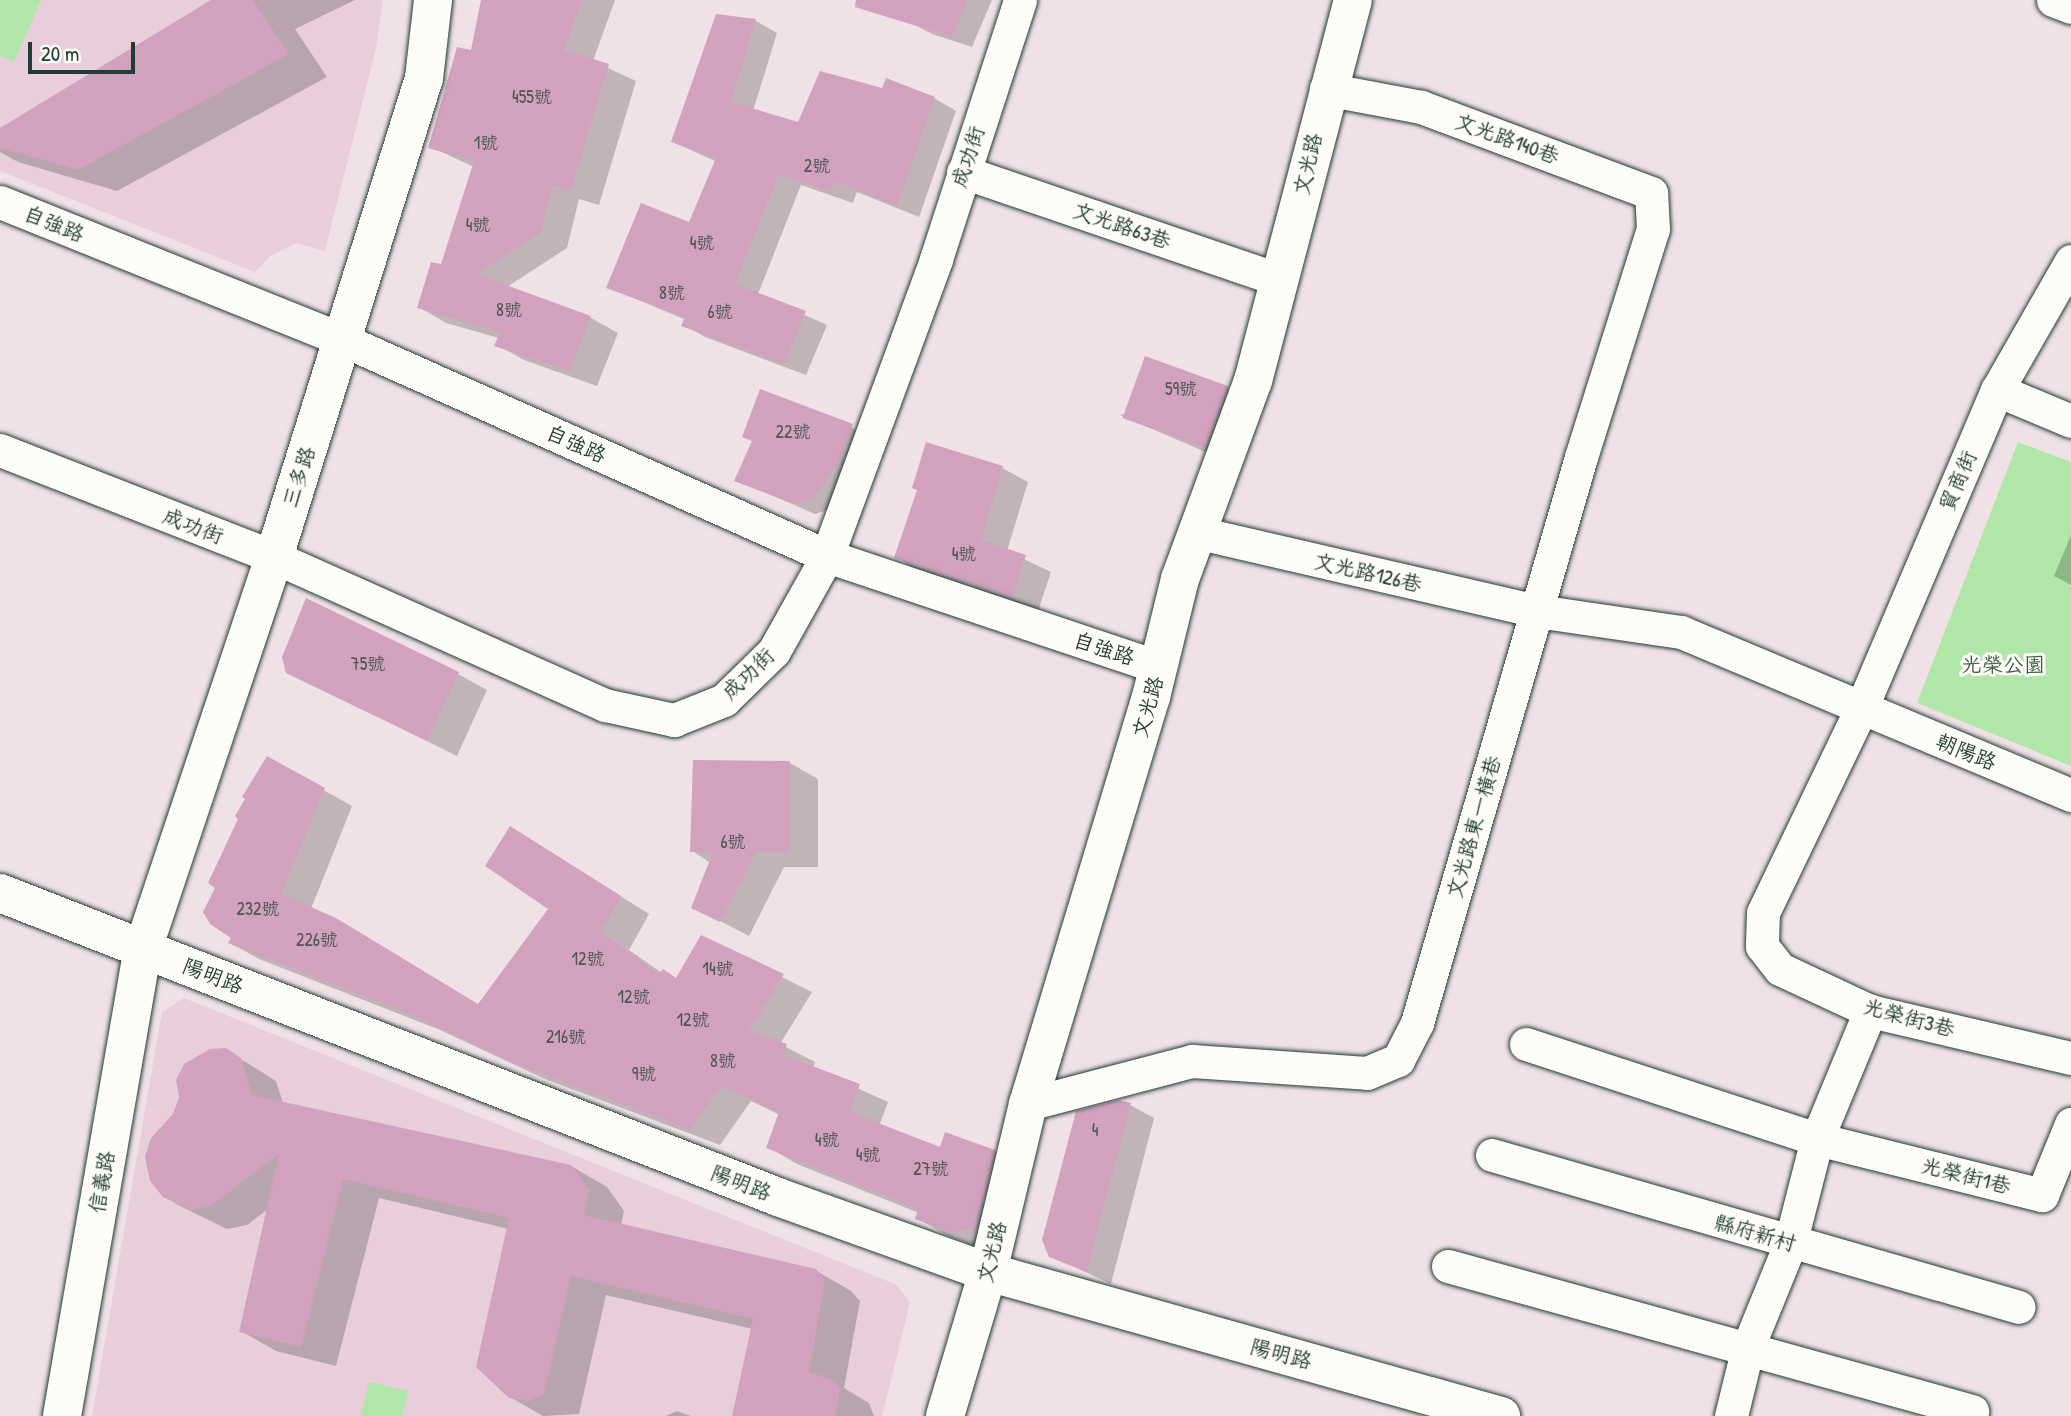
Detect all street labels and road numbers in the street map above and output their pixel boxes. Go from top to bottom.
street label: 文光路140巷 [1452,109,1562,169]
street label: 成功街 [946,123,990,191]
street label: 文光路 [1289,130,1327,198]
street label: 文光路63巷 [1070,198,1174,254]
street label: 自強路 [20,201,88,247]
street label: 自強路 [542,420,610,468]
street label: 三多路 [277,443,321,511]
street label: 貿商街 [1934,447,1982,515]
street label: 成功街 [159,503,227,549]
street label: 文光路126巷 [1312,548,1424,598]
street label: 自強路 [1070,627,1138,671]
street label: 成功街 [717,643,779,705]
street label: 文光路 [1127,673,1169,741]
street label: 朝陽路 [1932,729,2000,775]
street label: 文光路東一橫巷 [1442,753,1506,901]
street label: 陽明路 [179,953,247,999]
street label: 光榮街3巷 [1861,994,1957,1042]
street label: 信義路 [84,1149,120,1215]
street label: 光榮街1巷 [1919,1153,2013,1199]
street label: 陽明路 [707,1160,775,1206]
street label: 縣府新村 [1711,1209,1799,1257]
street label: 文光路 [972,1218,1012,1286]
street label: 陽明路 [1247,1334,1315,1374]

